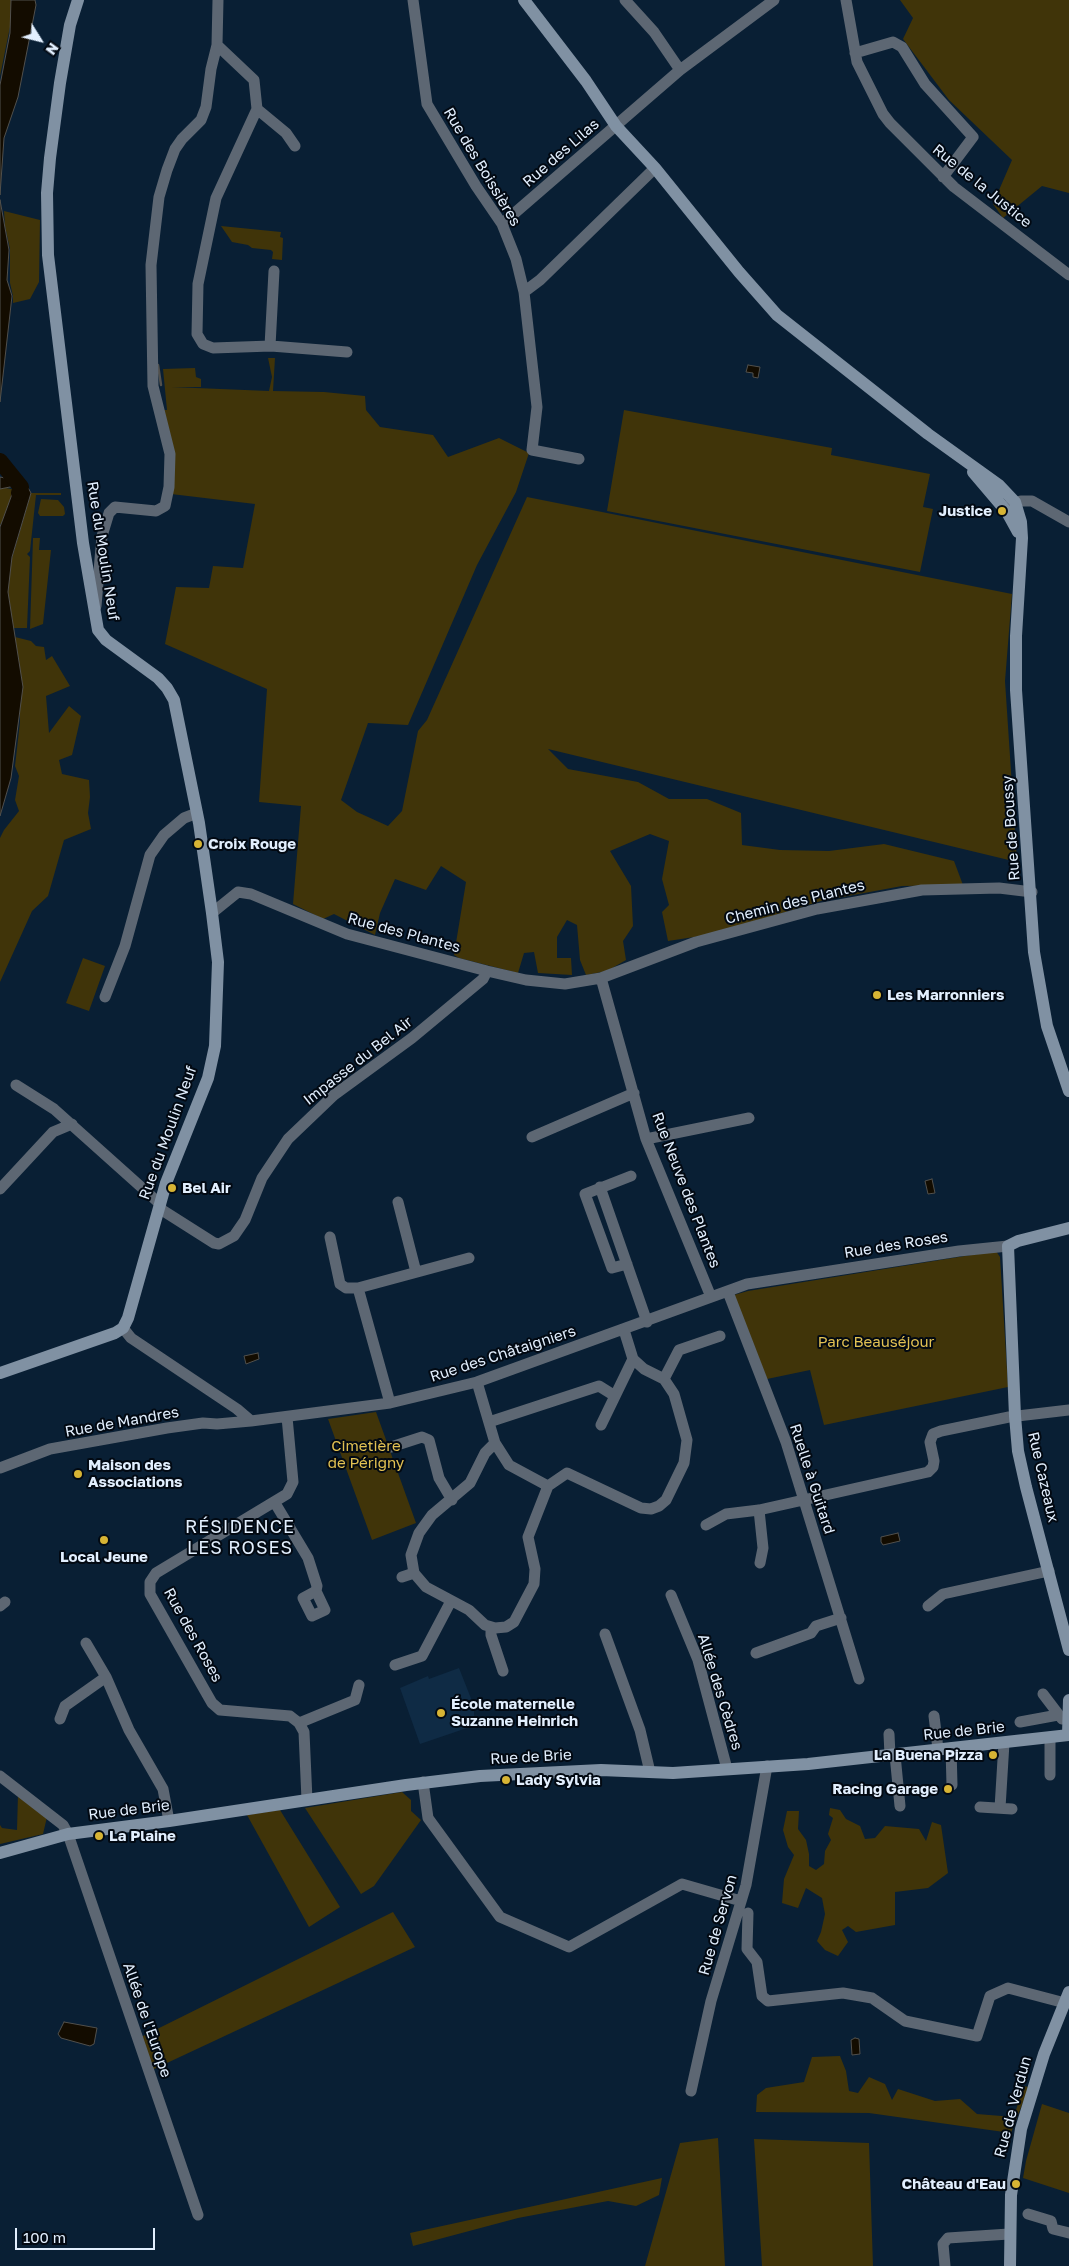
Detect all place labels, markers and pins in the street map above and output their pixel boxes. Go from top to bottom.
place label: Justice [939,502,992,520]
marker: Justice [996,505,1008,517]
place label: Croix Rouge [208,835,296,853]
marker: Croix Rouge [192,838,204,850]
place label: Les Marronniers [887,986,1004,1004]
marker: Les Marronniers [871,989,883,1001]
place label: Bel Air [182,1179,231,1197]
marker: Bel Air [166,1182,178,1194]
place label: Maison des Associations [88,1456,182,1491]
marker: Maison des Associations [72,1468,84,1480]
marker: Local Jeune [98,1534,110,1546]
place label: Local Jeune [60,1548,148,1566]
place label: École maternelle Suzanne Heinrich [451,1695,578,1730]
marker: École maternelle Suzanne Heinrich [435,1707,447,1719]
place label: La Buena Pizza [874,1746,983,1764]
marker: La Buena Pizza [987,1749,999,1761]
place label: Lady Sylvia [516,1771,601,1789]
marker: Lady Sylvia [500,1774,512,1786]
place label: Racing Garage [832,1780,938,1798]
marker: Racing Garage [942,1783,954,1795]
place label: La Plaine [109,1827,176,1845]
marker: La Plaine [93,1830,105,1842]
place label: Château d'Eau [902,2175,1006,2193]
marker: Château d'Eau [1010,2178,1022,2190]

